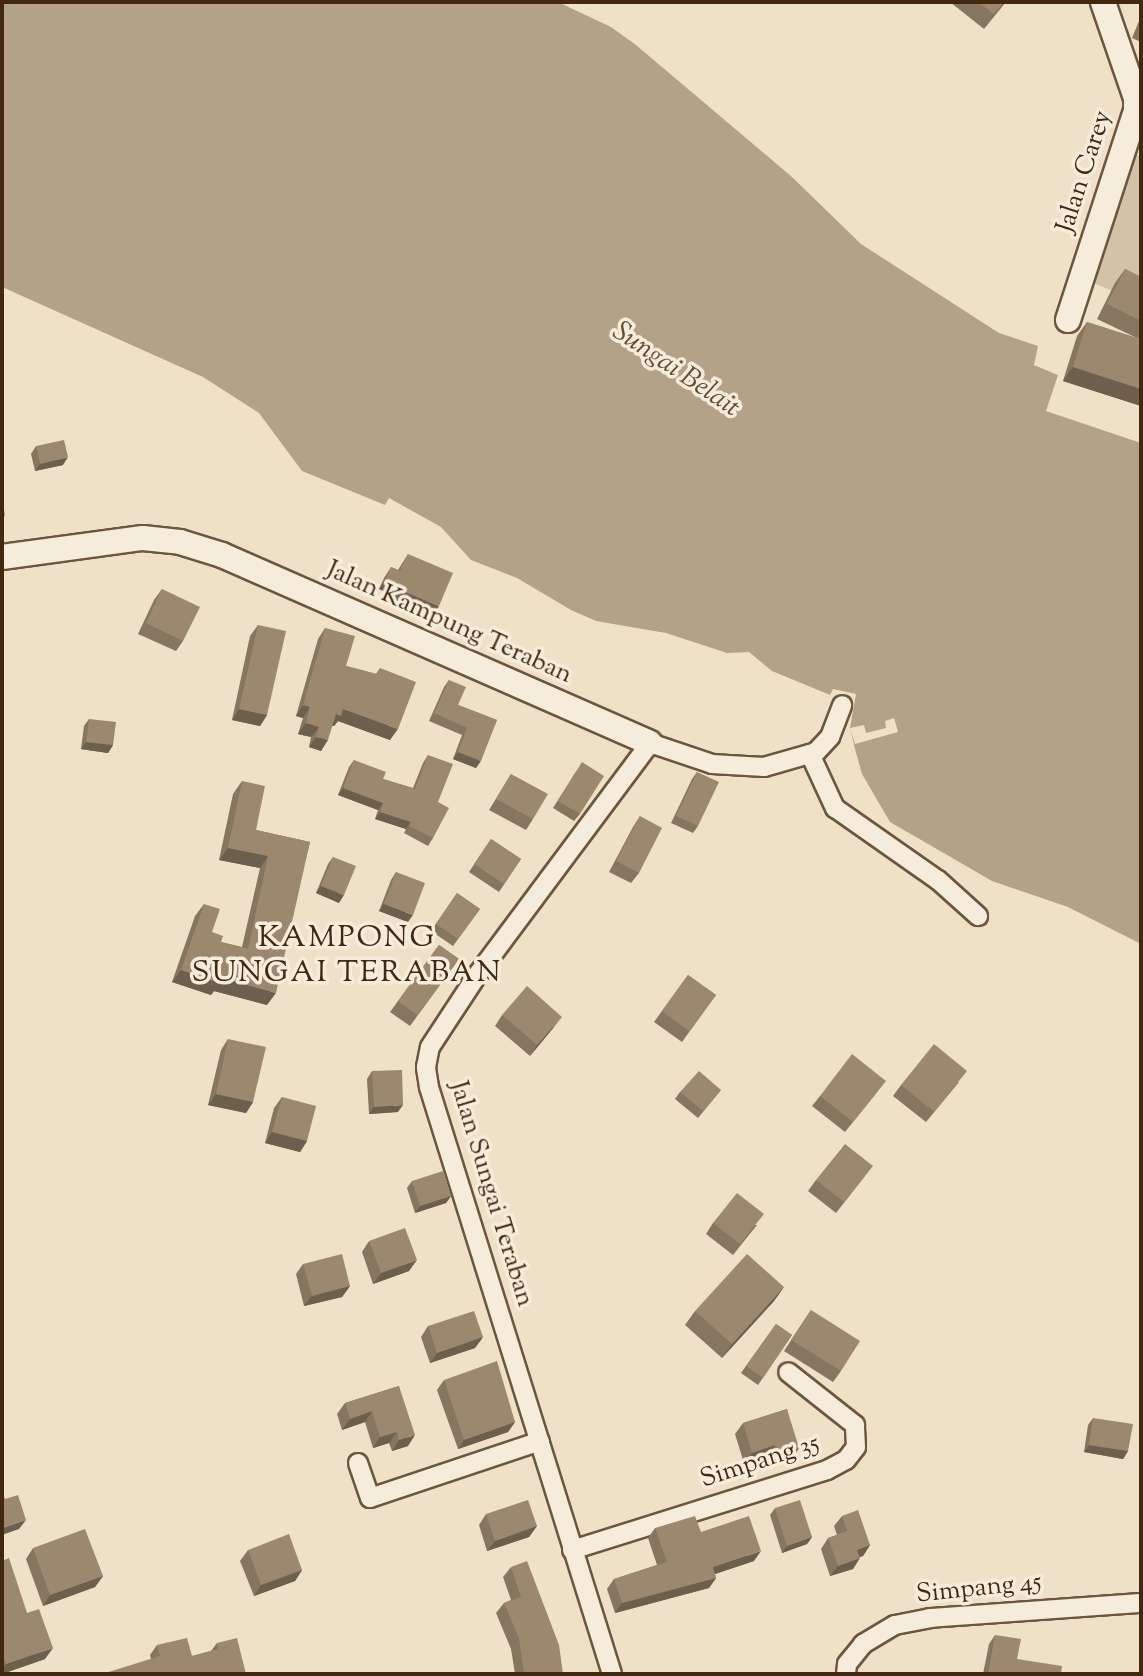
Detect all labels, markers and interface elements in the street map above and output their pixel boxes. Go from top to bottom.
street label: Jalan Carey [1051,107,1119,237]
water label: Sungai Belait [606,315,746,425]
street label: Jalan Kampung Teraban [321,555,577,691]
district label: KAMPONG SUNGAI TERABAN [193,921,501,992]
street label: Jalan Sungai Teraban [442,1078,540,1310]
street label: Simpang 35 [697,1428,823,1496]
street label: Simpang 45 [915,1567,1043,1611]

